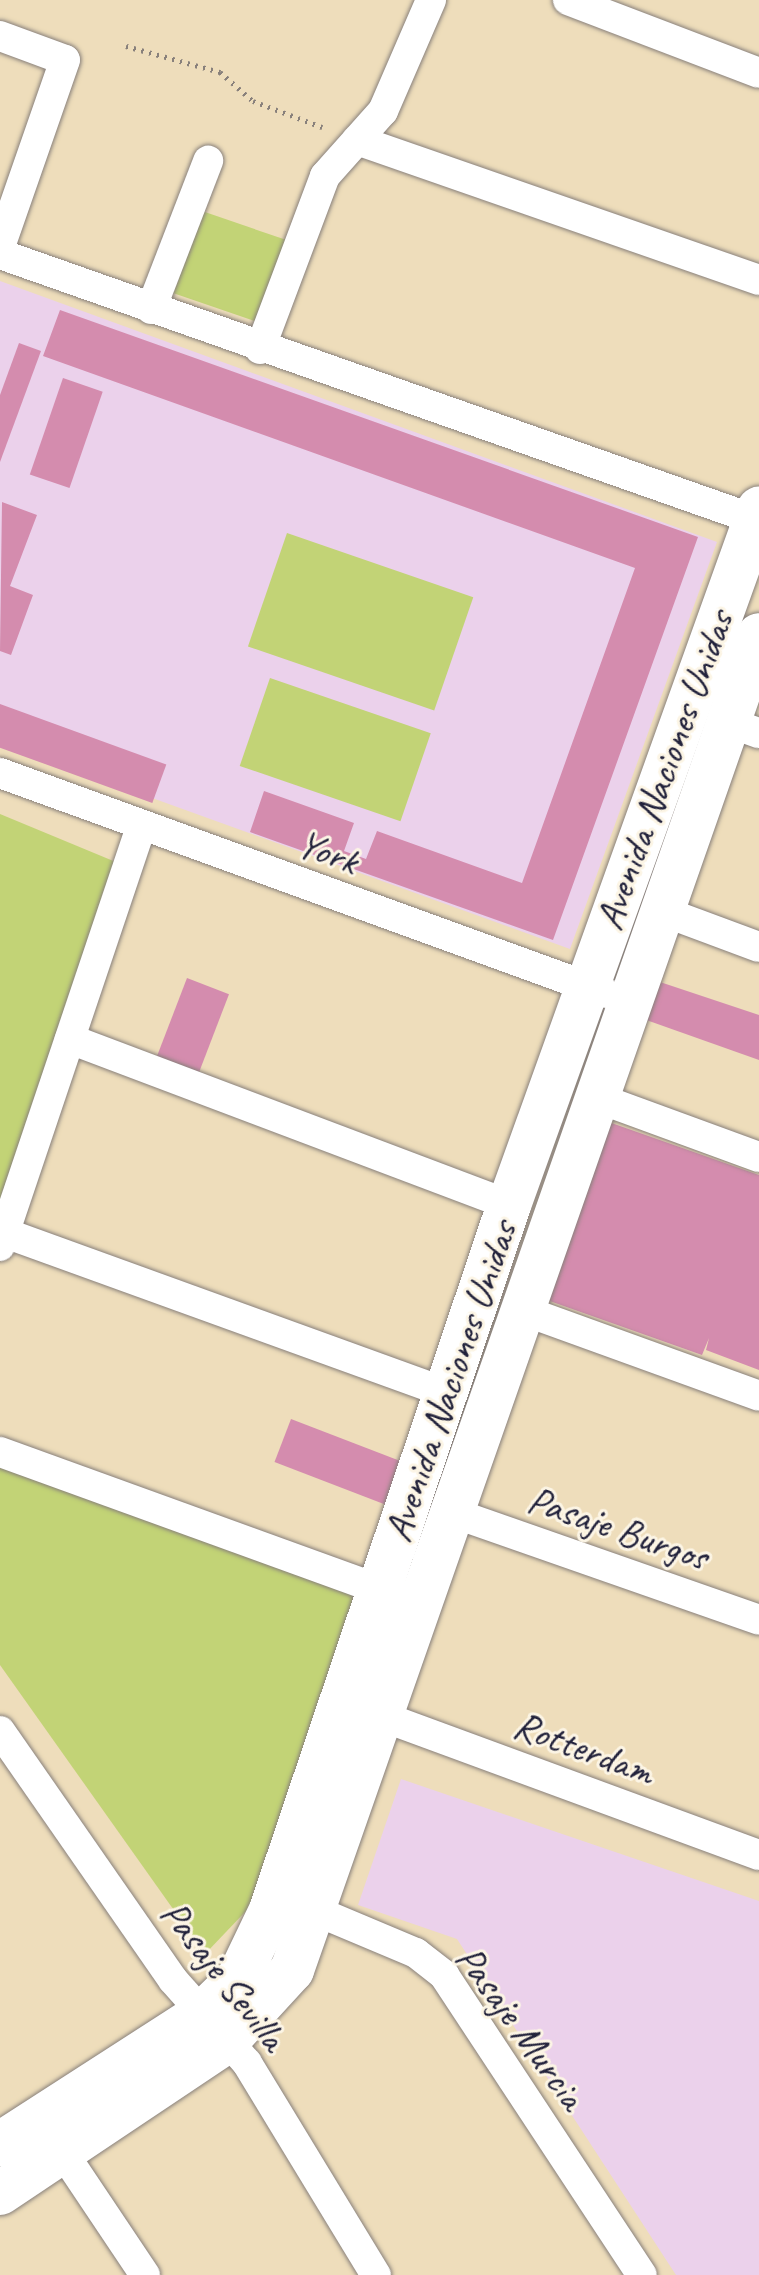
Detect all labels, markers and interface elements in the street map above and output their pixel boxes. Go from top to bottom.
street label: Avenida Naciones Unidas [584,604,744,936]
street label: York [291,819,365,885]
street label: Avenida Naciones Unidas [373,1215,527,1547]
street label: Pasaje Burgos [522,1475,714,1581]
street label: Rotterdam [507,1701,661,1795]
street label: Pasaje Sevilla [151,1890,297,2060]
street label: Pasaje Murcia [446,1936,596,2118]

